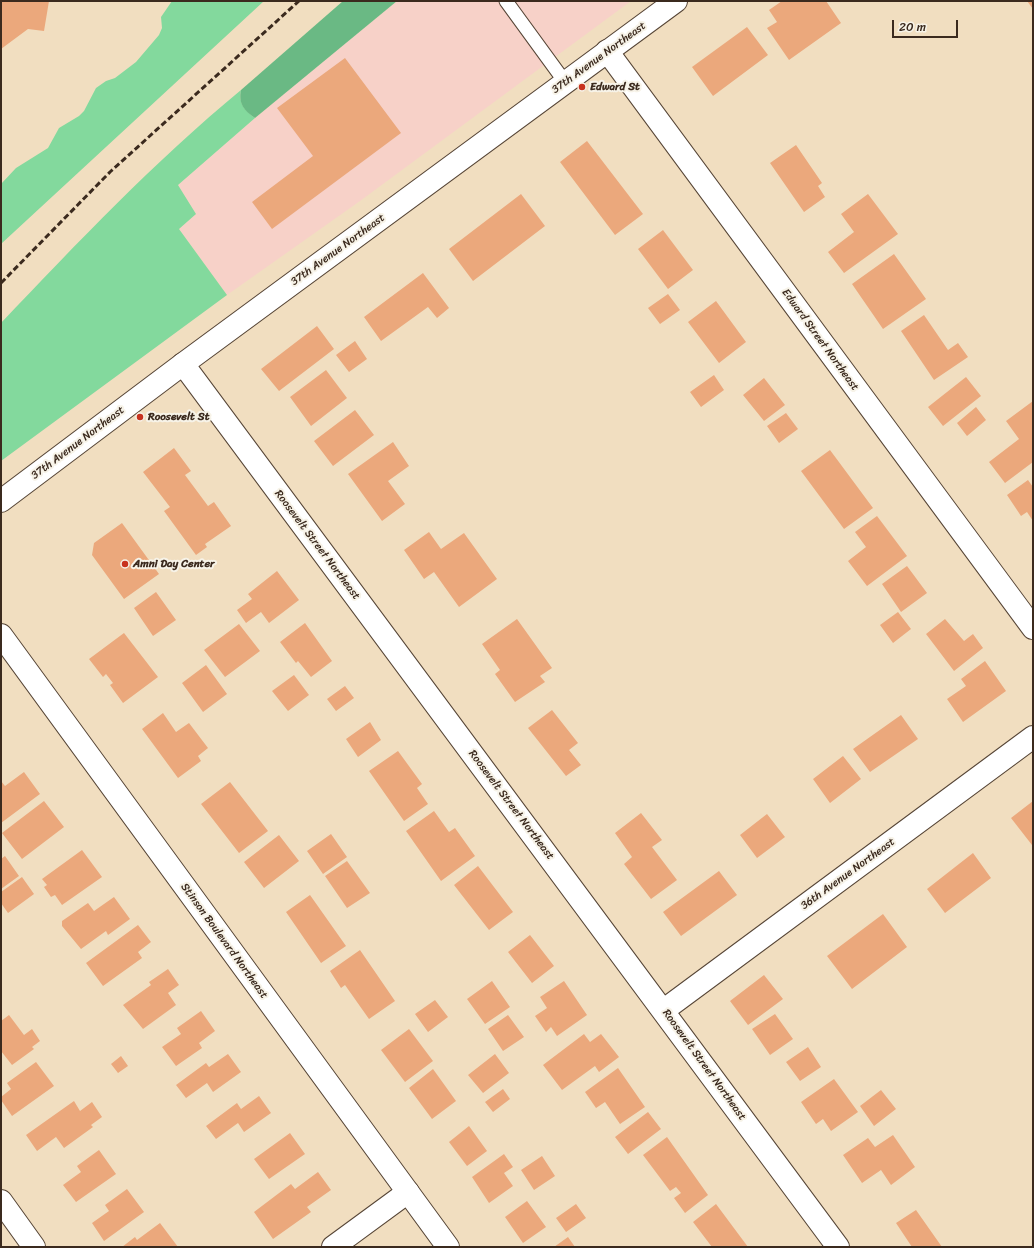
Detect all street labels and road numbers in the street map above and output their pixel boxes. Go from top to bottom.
street label: 37th Avenue Northeast [549,19,649,97]
street label: 37th Avenue Northeast [288,211,388,289]
street label: Edward Street Northeast [779,287,861,393]
street label: 37th Avenue Northeast [29,404,127,482]
street label: Roosevelt Street Northeast [271,488,363,602]
street label: Roosevelt Street Northeast [465,748,557,862]
street label: 36th Avenue Northeast [798,835,898,913]
street label: Stinson Boulevard Northeast [178,881,270,1001]
street label: Roosevelt Street Northeast [659,1007,749,1123]

